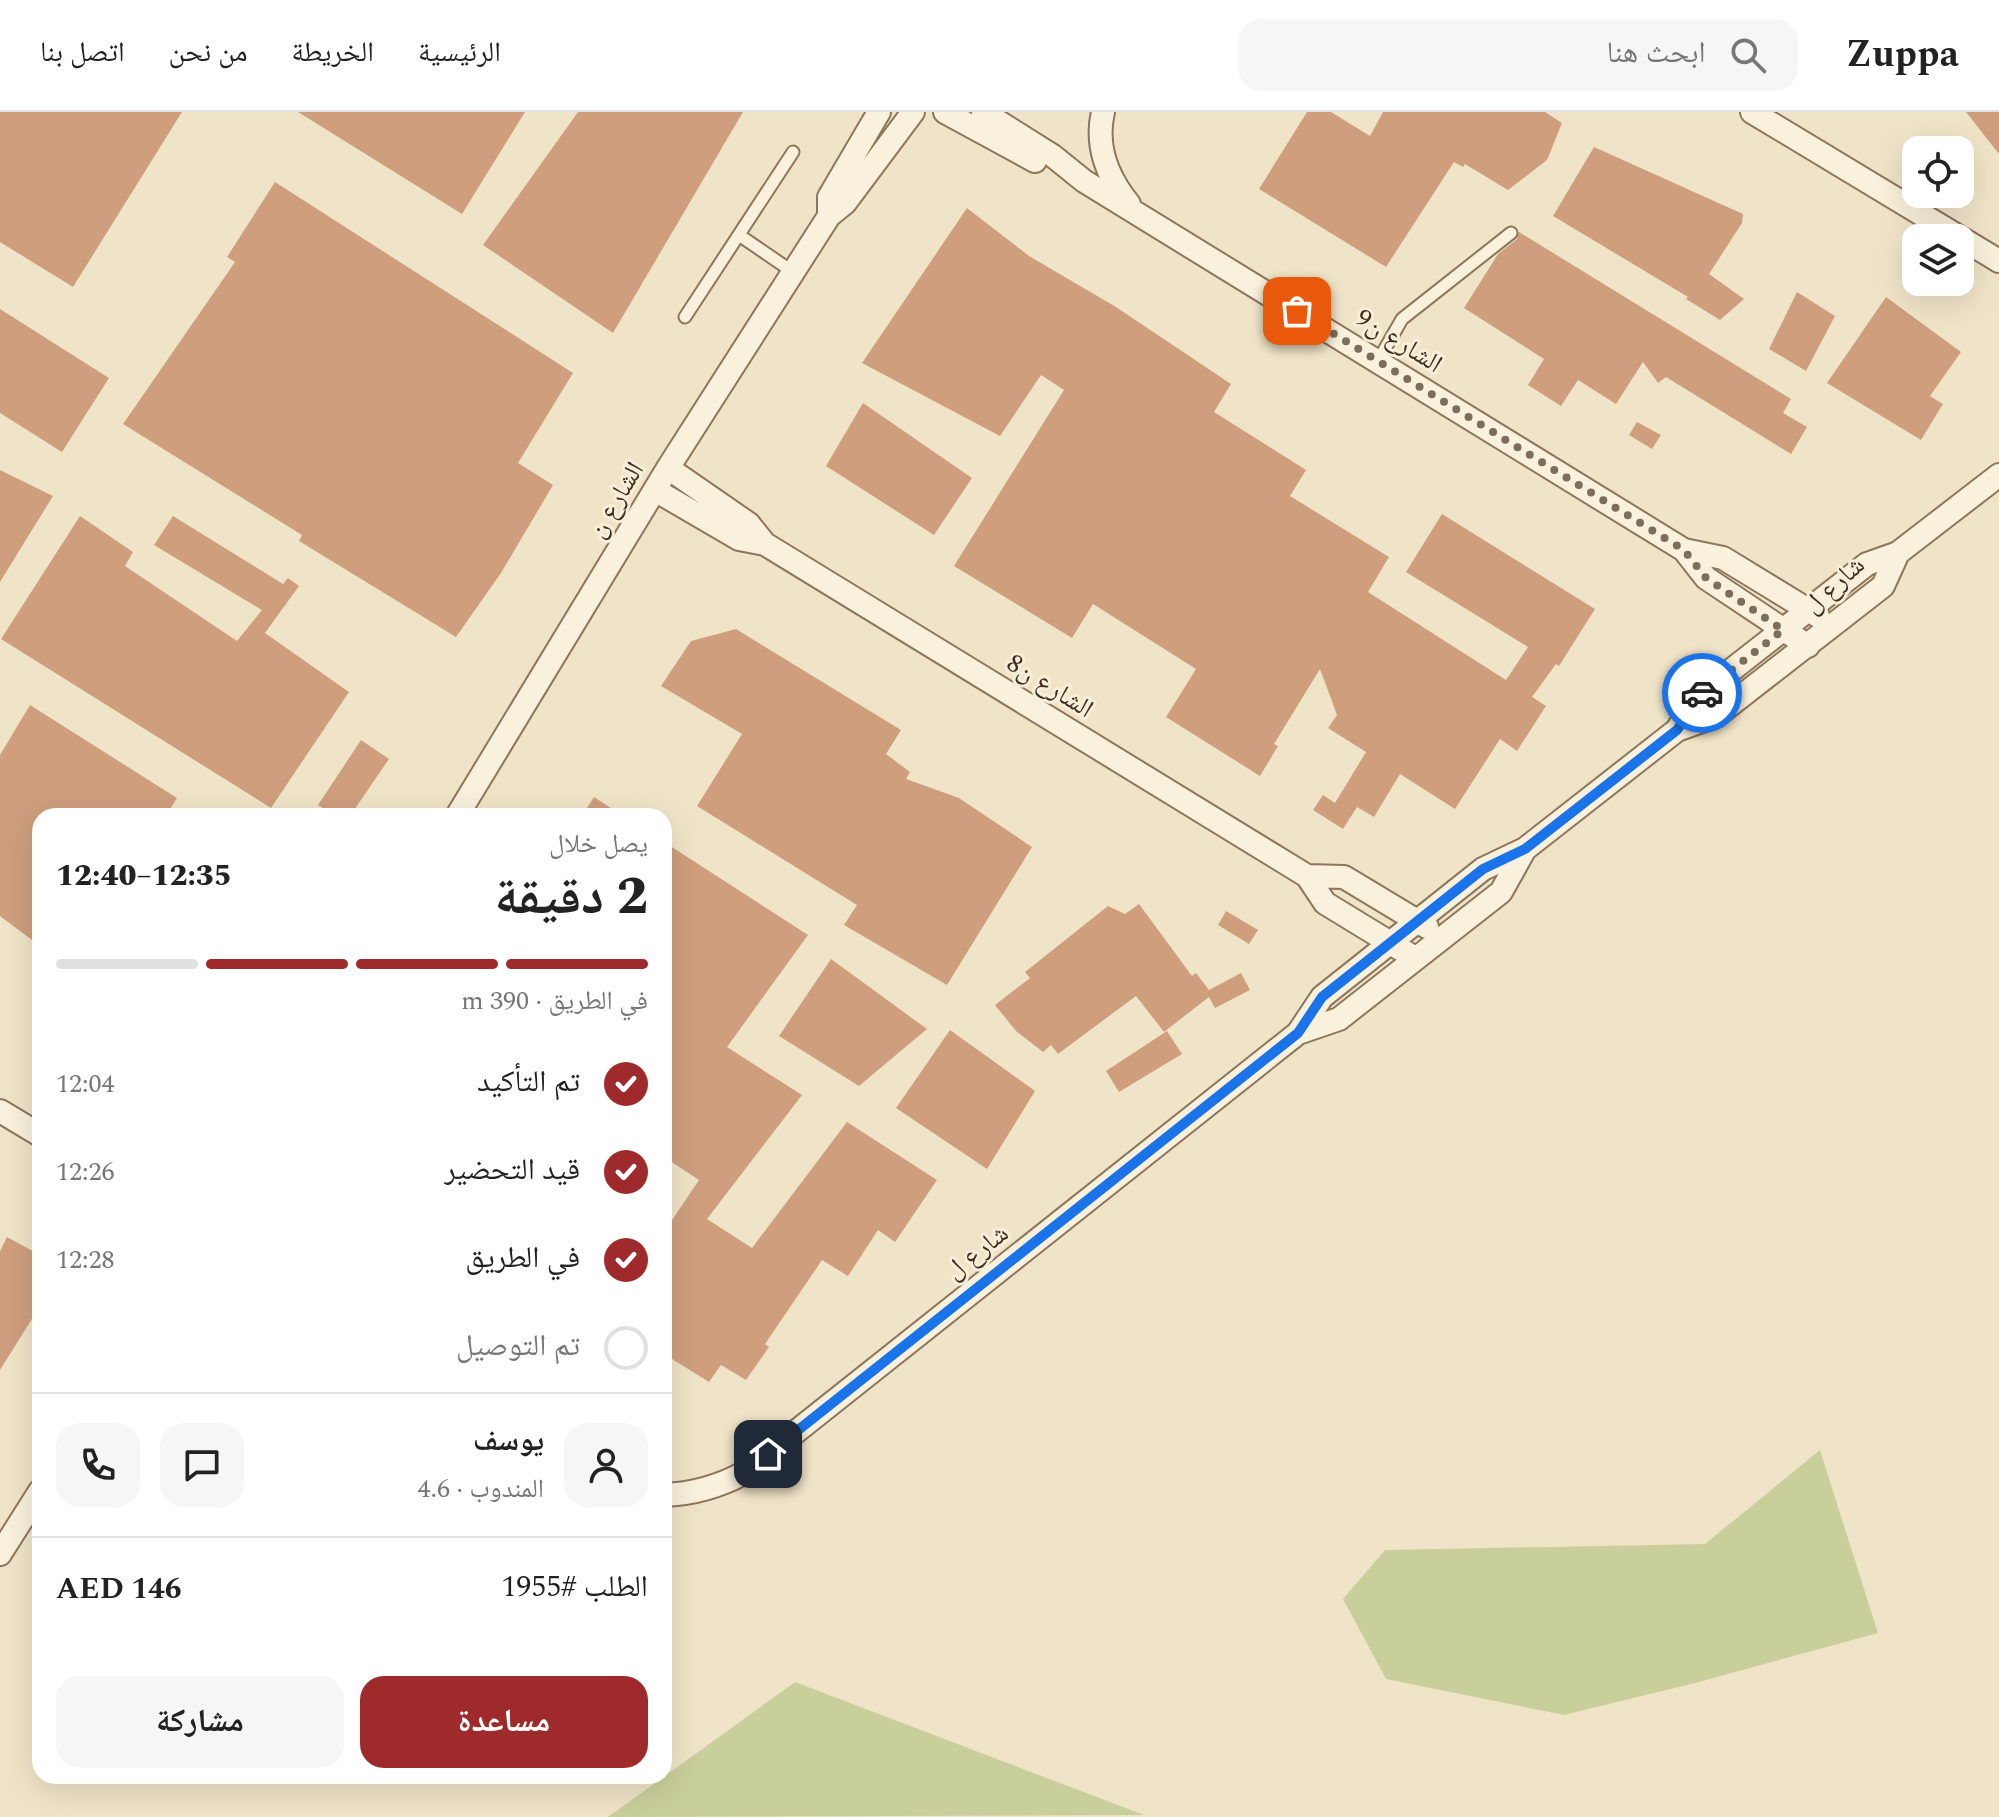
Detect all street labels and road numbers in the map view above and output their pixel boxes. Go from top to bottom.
street label: الشارع ن9 [1348,299,1450,383]
street label: الشارع ن [577,454,655,546]
street label: شارع ل [1794,546,1874,624]
street label: الشارع ن8 [999,644,1101,728]
street label: شارع ل [937,1214,1017,1290]

